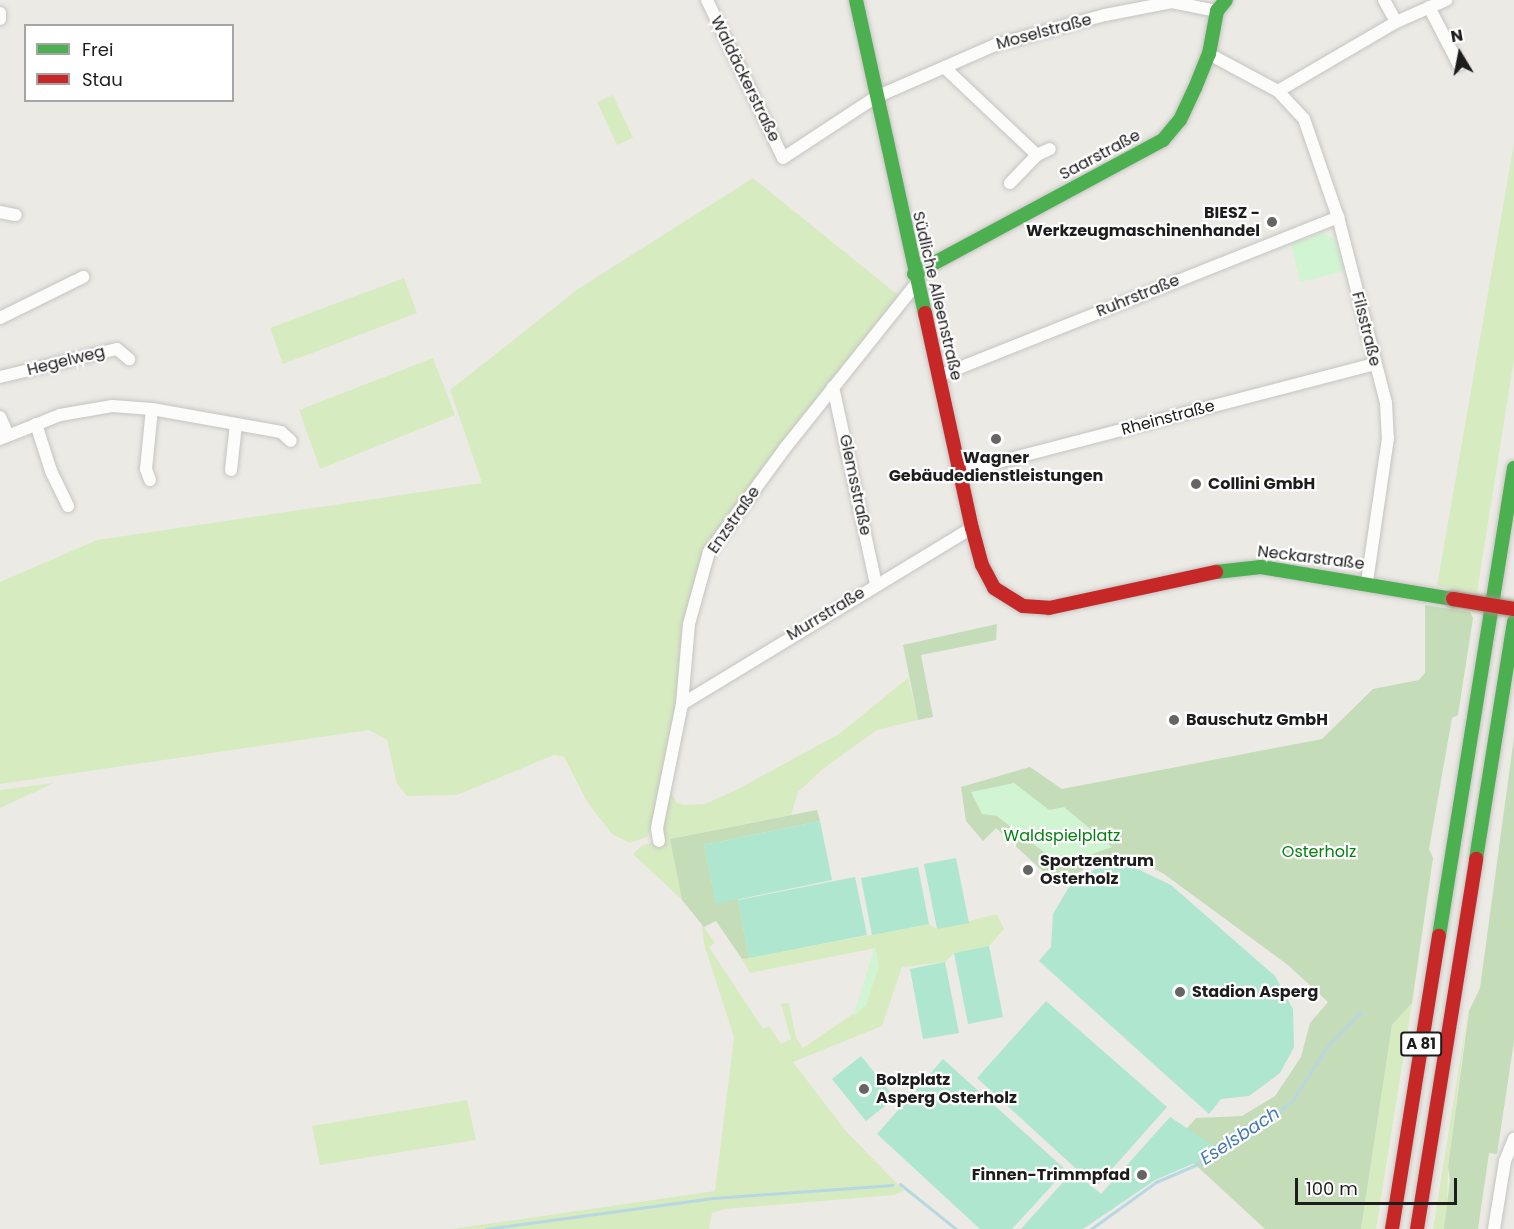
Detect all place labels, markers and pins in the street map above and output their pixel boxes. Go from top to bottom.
place label: BIESZ - Werkzeugmaschinenhandel [1026,203,1260,241]
marker: BIESZ - Werkzeugmaschinenhandel [1265,215,1279,229]
marker: Wagner Gebäudedienstleistungen [989,432,1003,446]
place label: Wagner Gebäudedienstleistungen [889,448,1103,486]
place label: Collini GmbH [1208,474,1315,494]
marker: Collini GmbH [1189,477,1203,491]
place label: Bauschutz GmbH [1186,710,1328,730]
marker: Bauschutz GmbH [1167,713,1181,727]
place label: Sportzentrum Osterholz [1040,851,1154,889]
marker: Sportzentrum Osterholz [1021,863,1035,877]
place label: Stadion Asperg [1192,982,1318,1002]
marker: Stadion Asperg [1173,985,1187,999]
place label: Bolzplatz Asperg Osterholz [876,1070,1017,1108]
marker: Bolzplatz Asperg Osterholz [857,1082,871,1096]
place label: Finnen-Trimmpfad [972,1165,1130,1185]
marker: Finnen-Trimmpfad [1135,1168,1149,1182]

